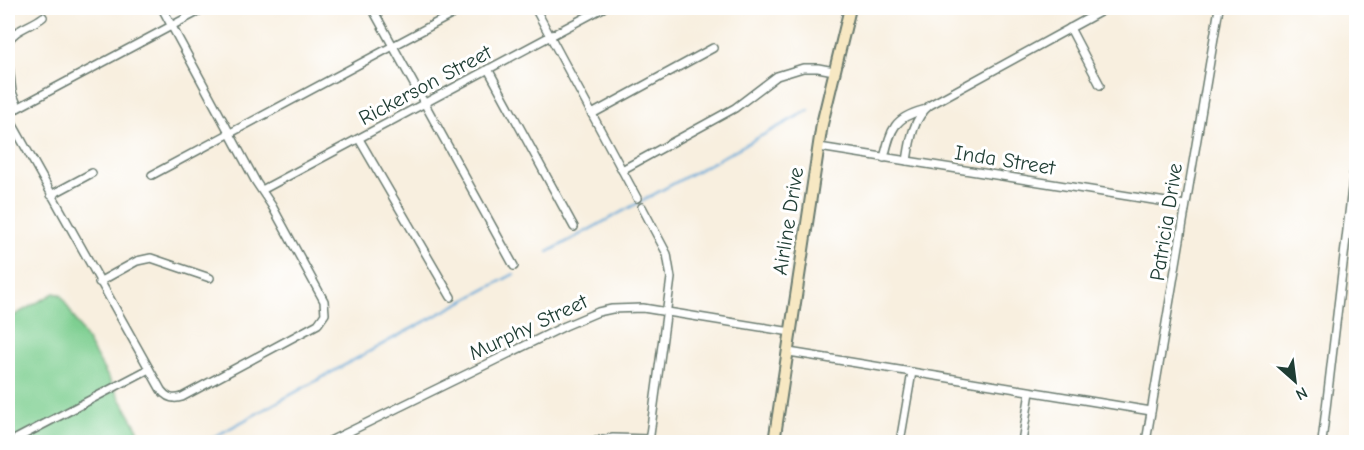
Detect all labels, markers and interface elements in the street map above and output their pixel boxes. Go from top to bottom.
street label: Rickerson Street [354,39,496,130]
street label: Inda Street [953,140,1058,180]
street label: Patricia Drive [1145,161,1187,283]
street label: Airline Drive [768,165,808,277]
street label: Murphy Street [465,289,592,365]
north arrow [1265,351,1325,411]
text: N [1293,383,1310,404]

